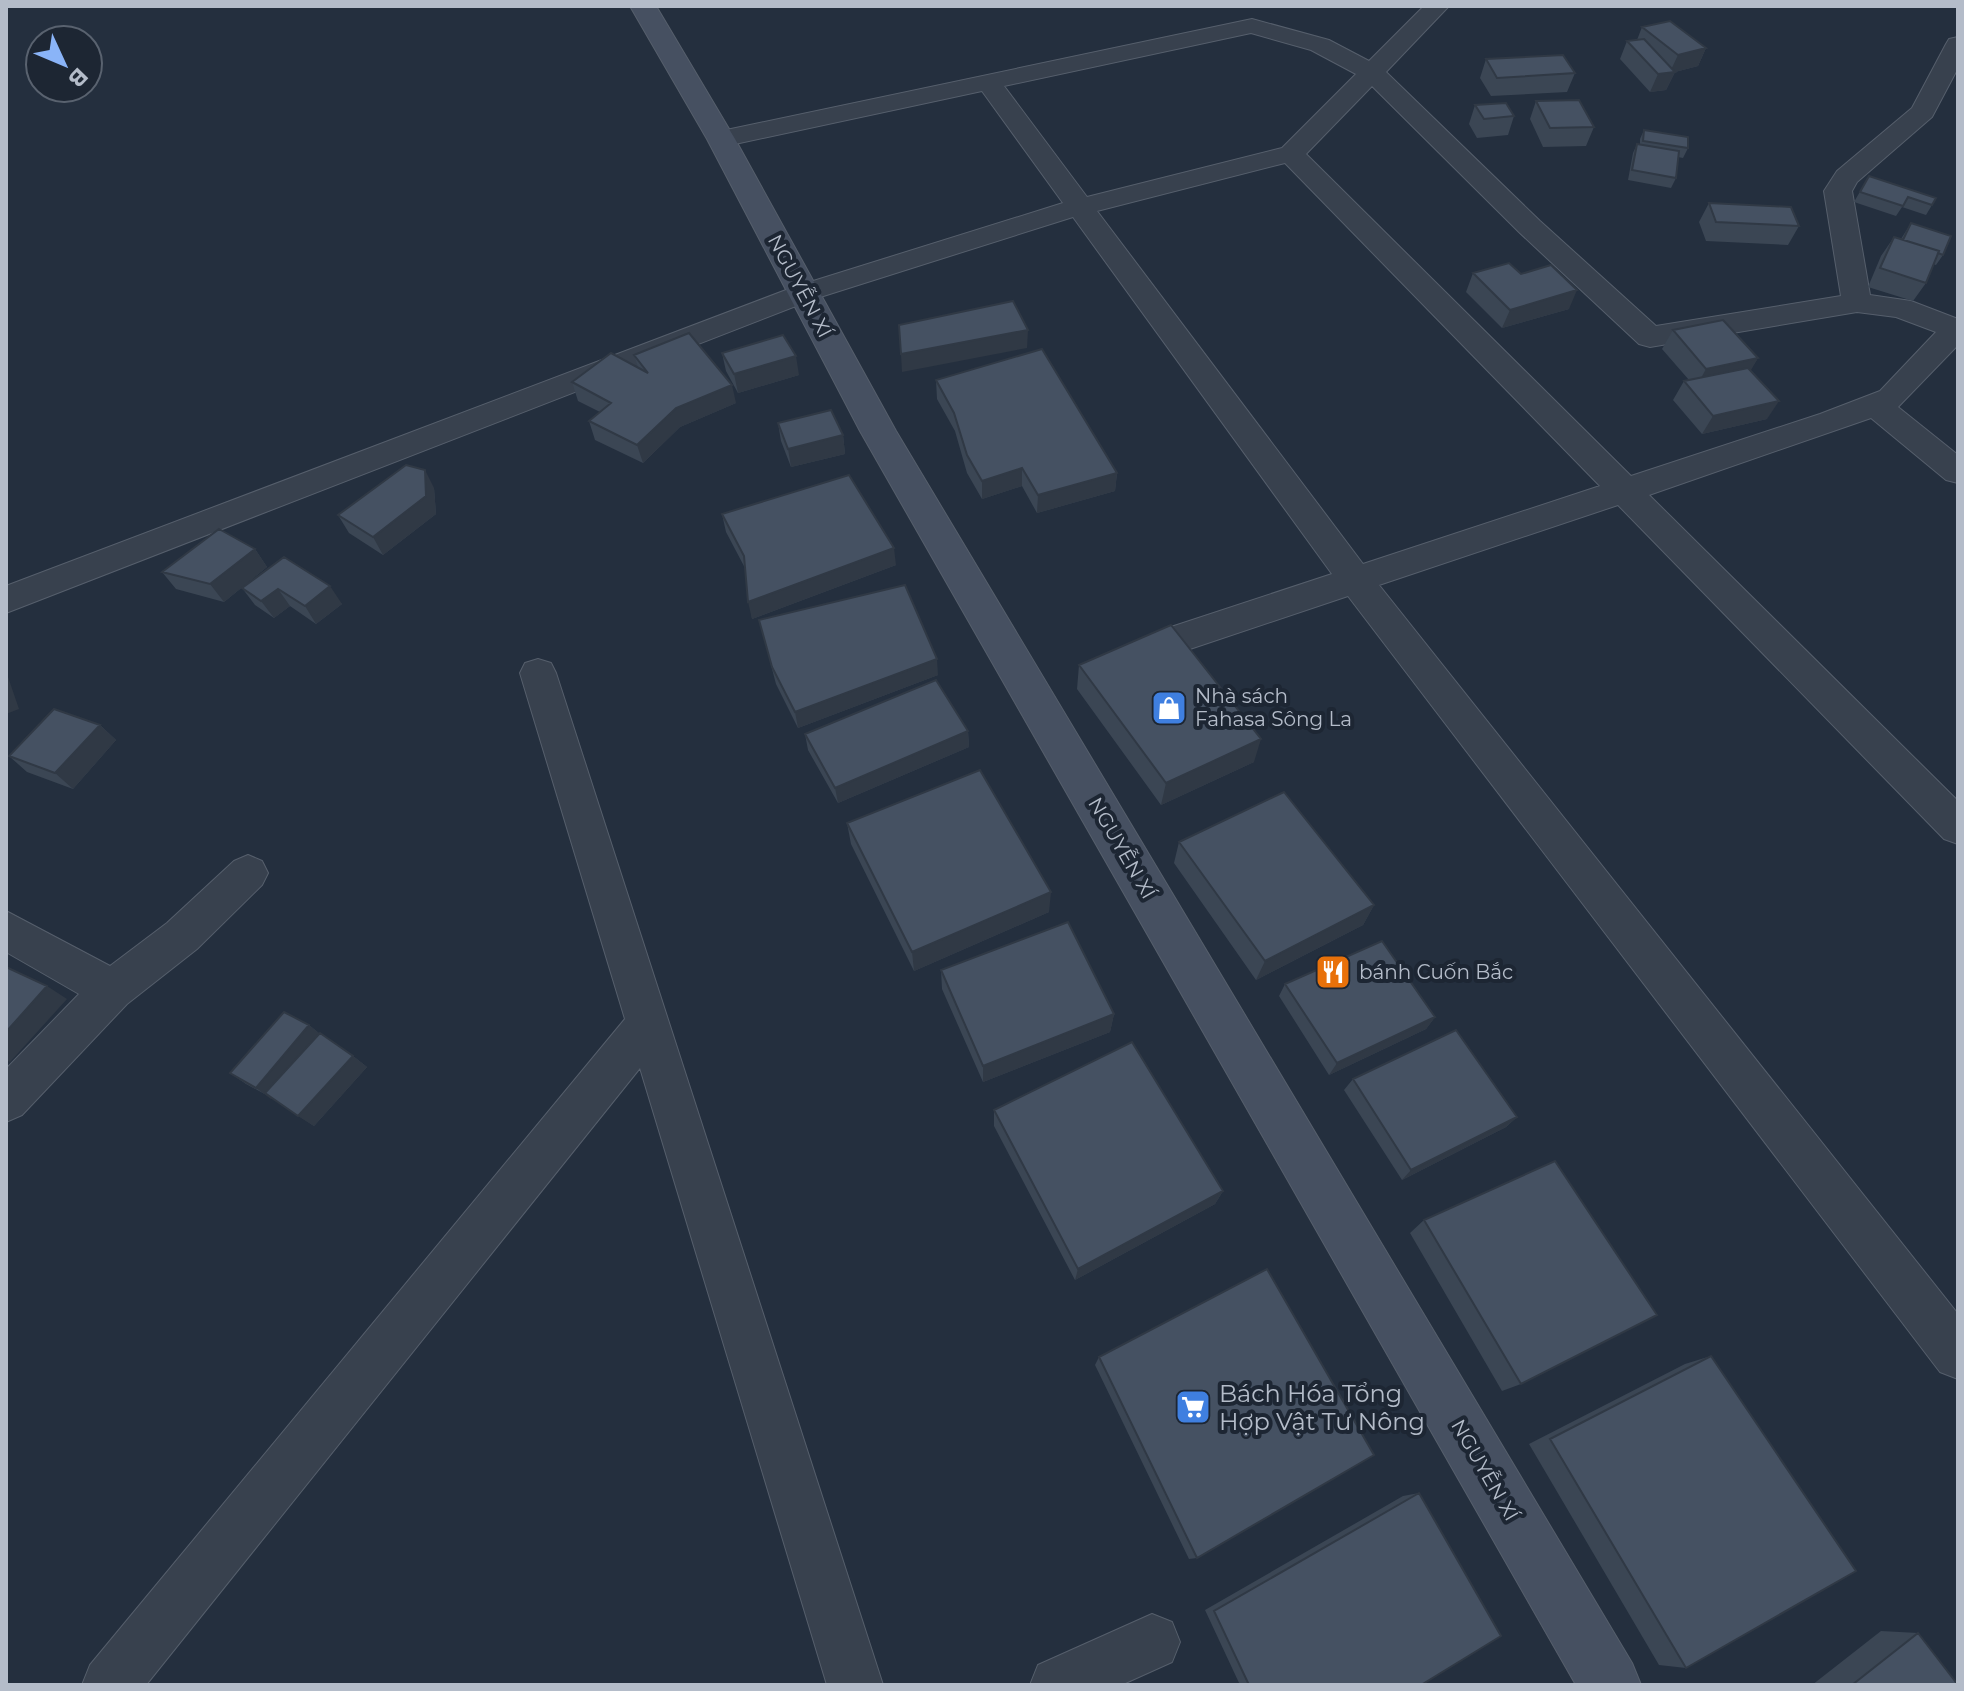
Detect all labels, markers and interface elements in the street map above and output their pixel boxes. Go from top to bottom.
north arrow [24,24,104,104]
text: B [62,62,94,93]
street label: NGUYỄN XÍ [763,229,839,343]
place label: Nhà sách Fahasa Sông La [1195,684,1352,731]
shop icon: Nhà sách Fahasa Sông La [1150,689,1188,727]
street label: NGUYỄN XÍ [1083,792,1163,904]
restaurant icon: bánh Cuốn Bắc [1314,953,1352,991]
place label: bánh Cuốn Bắc [1359,960,1513,984]
place label: Bách Hóa Tổng Hợp Vật Tư Nông [1219,1379,1425,1436]
supermarket icon: Bách Hóa Tổng Hợp Vật Tư Nông [1174,1388,1212,1426]
street label: NGUYỄN XÍ [1446,1414,1526,1526]

